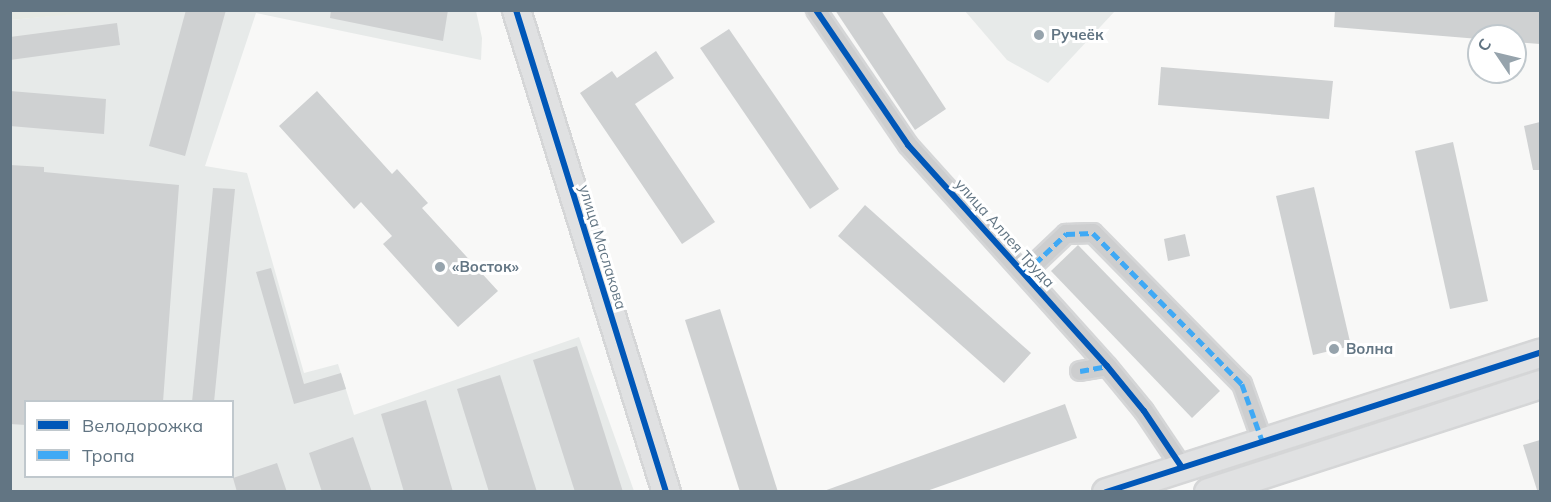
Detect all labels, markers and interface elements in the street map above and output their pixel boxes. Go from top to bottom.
north arrow [1467,24,1527,84]
place label: Ручеёк [1051,26,1104,44]
marker: Ручеёк [1032,28,1046,42]
text: С [1473,35,1495,55]
street label: улица Аллея Труда [952,175,1058,291]
street label: улица Маслакова [575,182,631,312]
place label: «Восток» [452,258,519,276]
marker: «Восток» [433,260,447,274]
place label: Волна [1346,340,1393,358]
marker: Волна [1327,342,1341,356]
legend [24,400,234,478]
text: Велодорожка [82,414,203,437]
text: Тропа [82,444,135,467]

